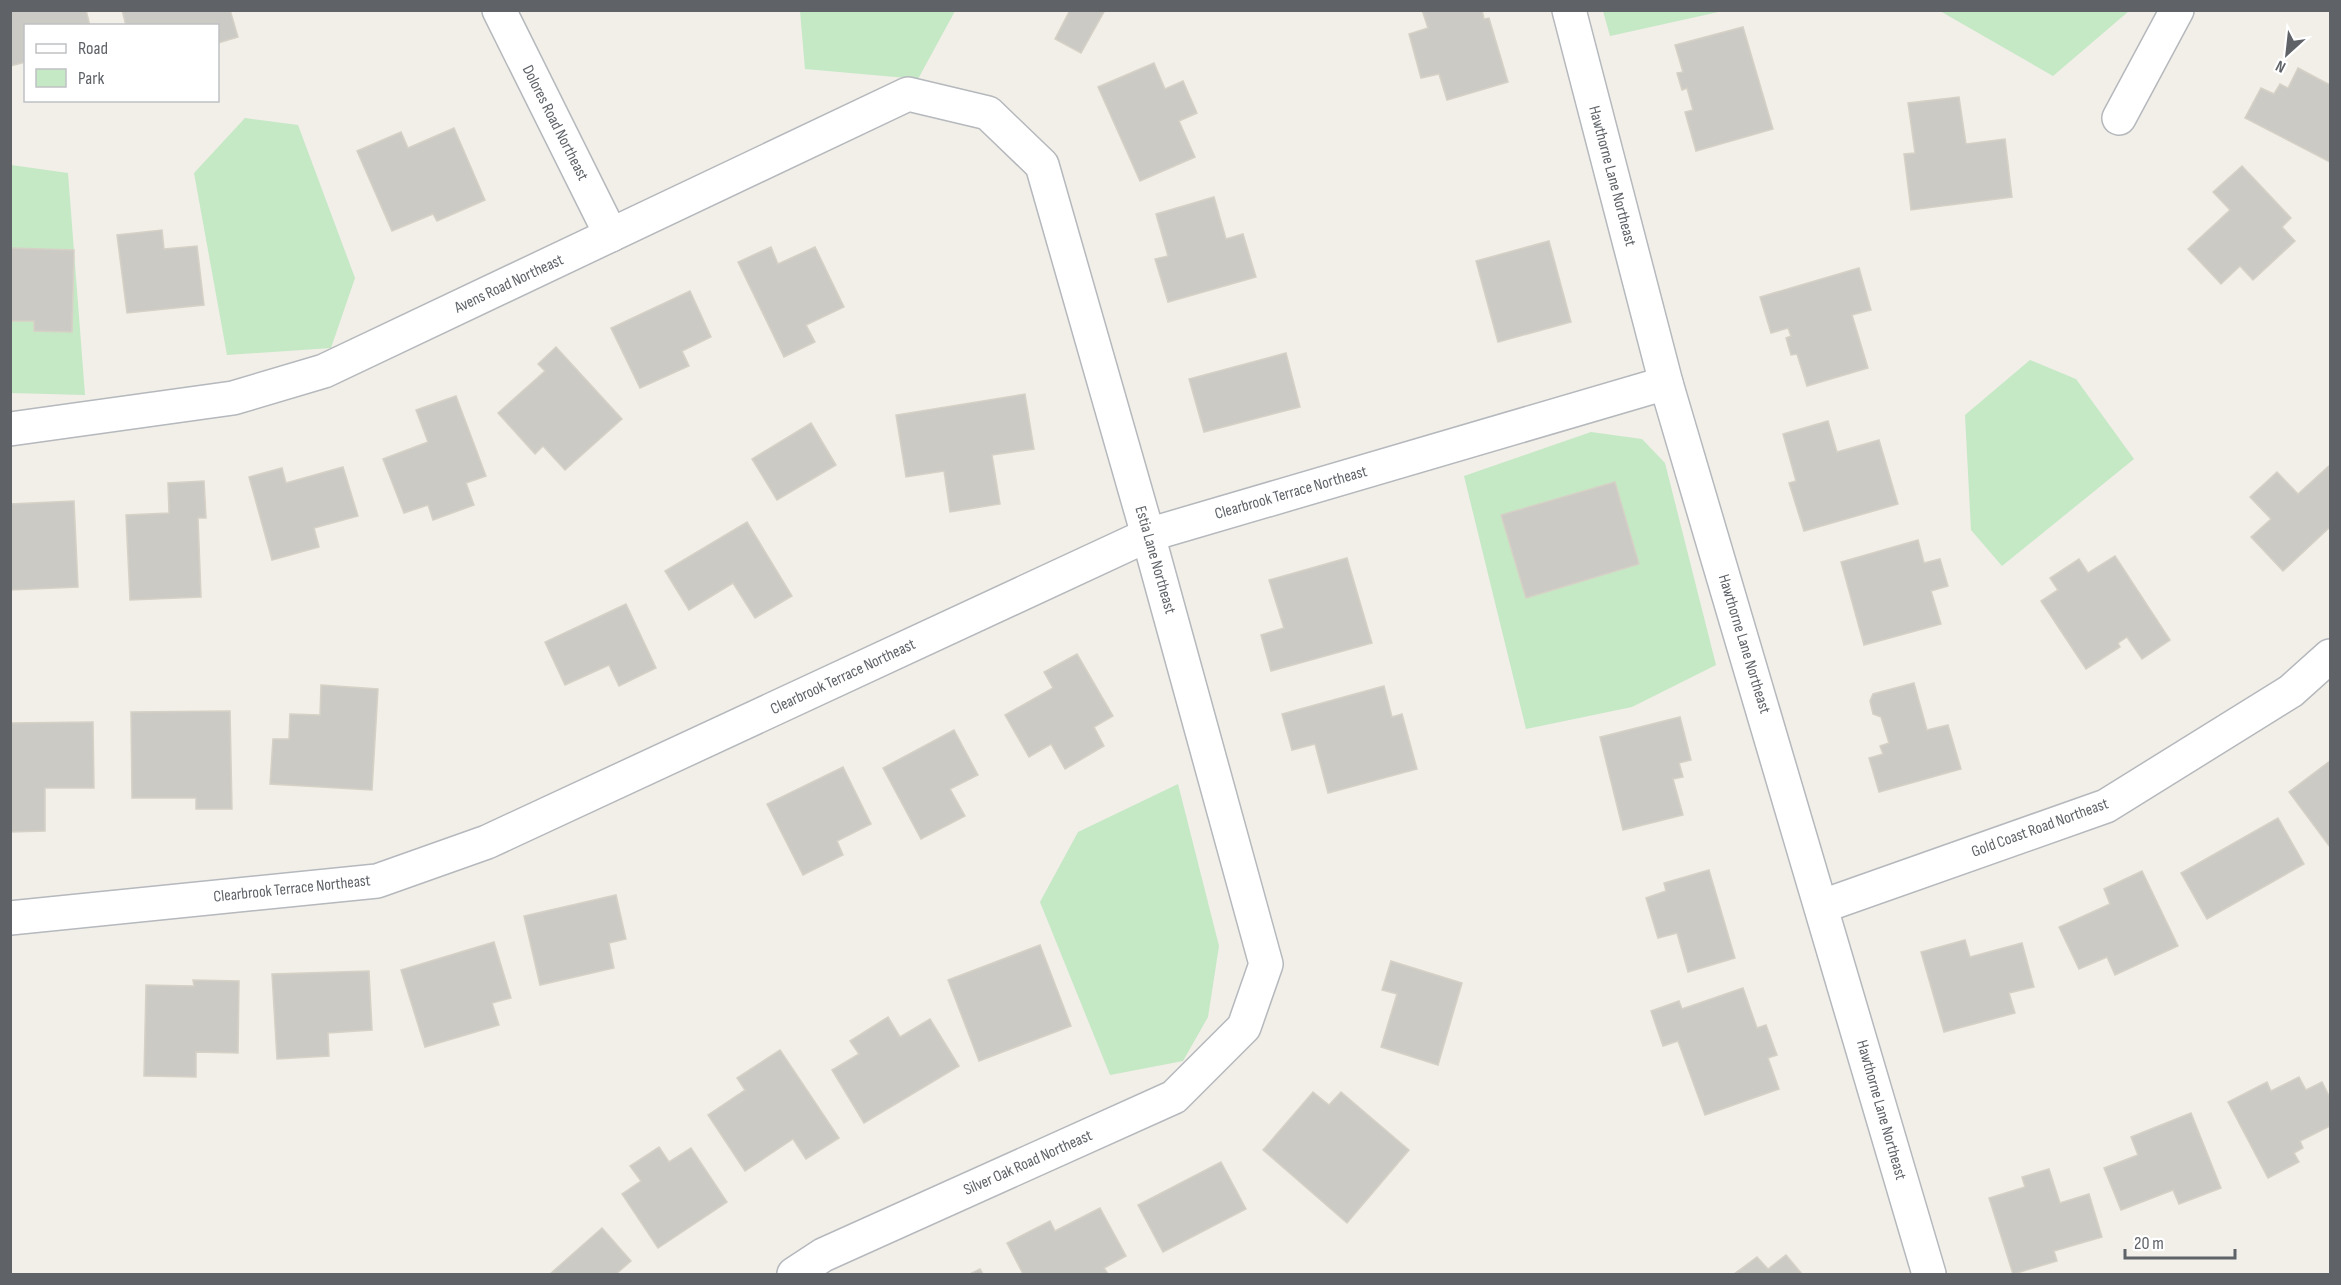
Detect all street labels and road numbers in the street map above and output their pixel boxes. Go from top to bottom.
street label: Dolores Road Northeast [518,62,592,184]
street label: Hawthorne Lane Northeast [1584,104,1640,248]
street label: Avens Road Northeast [451,250,567,318]
street label: Clearbrook Terrace Northeast [1213,462,1369,524]
street label: Estia Lane Northeast [1131,504,1180,616]
street label: Hawthorne Lane Northeast [1714,572,1774,716]
street label: Clearbrook Terrace Northeast [768,635,919,719]
street label: Gold Coast Road Northeast [1969,794,2111,862]
street label: Clearbrook Terrace Northeast [213,871,371,907]
street label: Hawthorne Lane Northeast [1852,1038,1910,1182]
street label: Silver Oak Road Northeast [961,1126,1095,1200]

